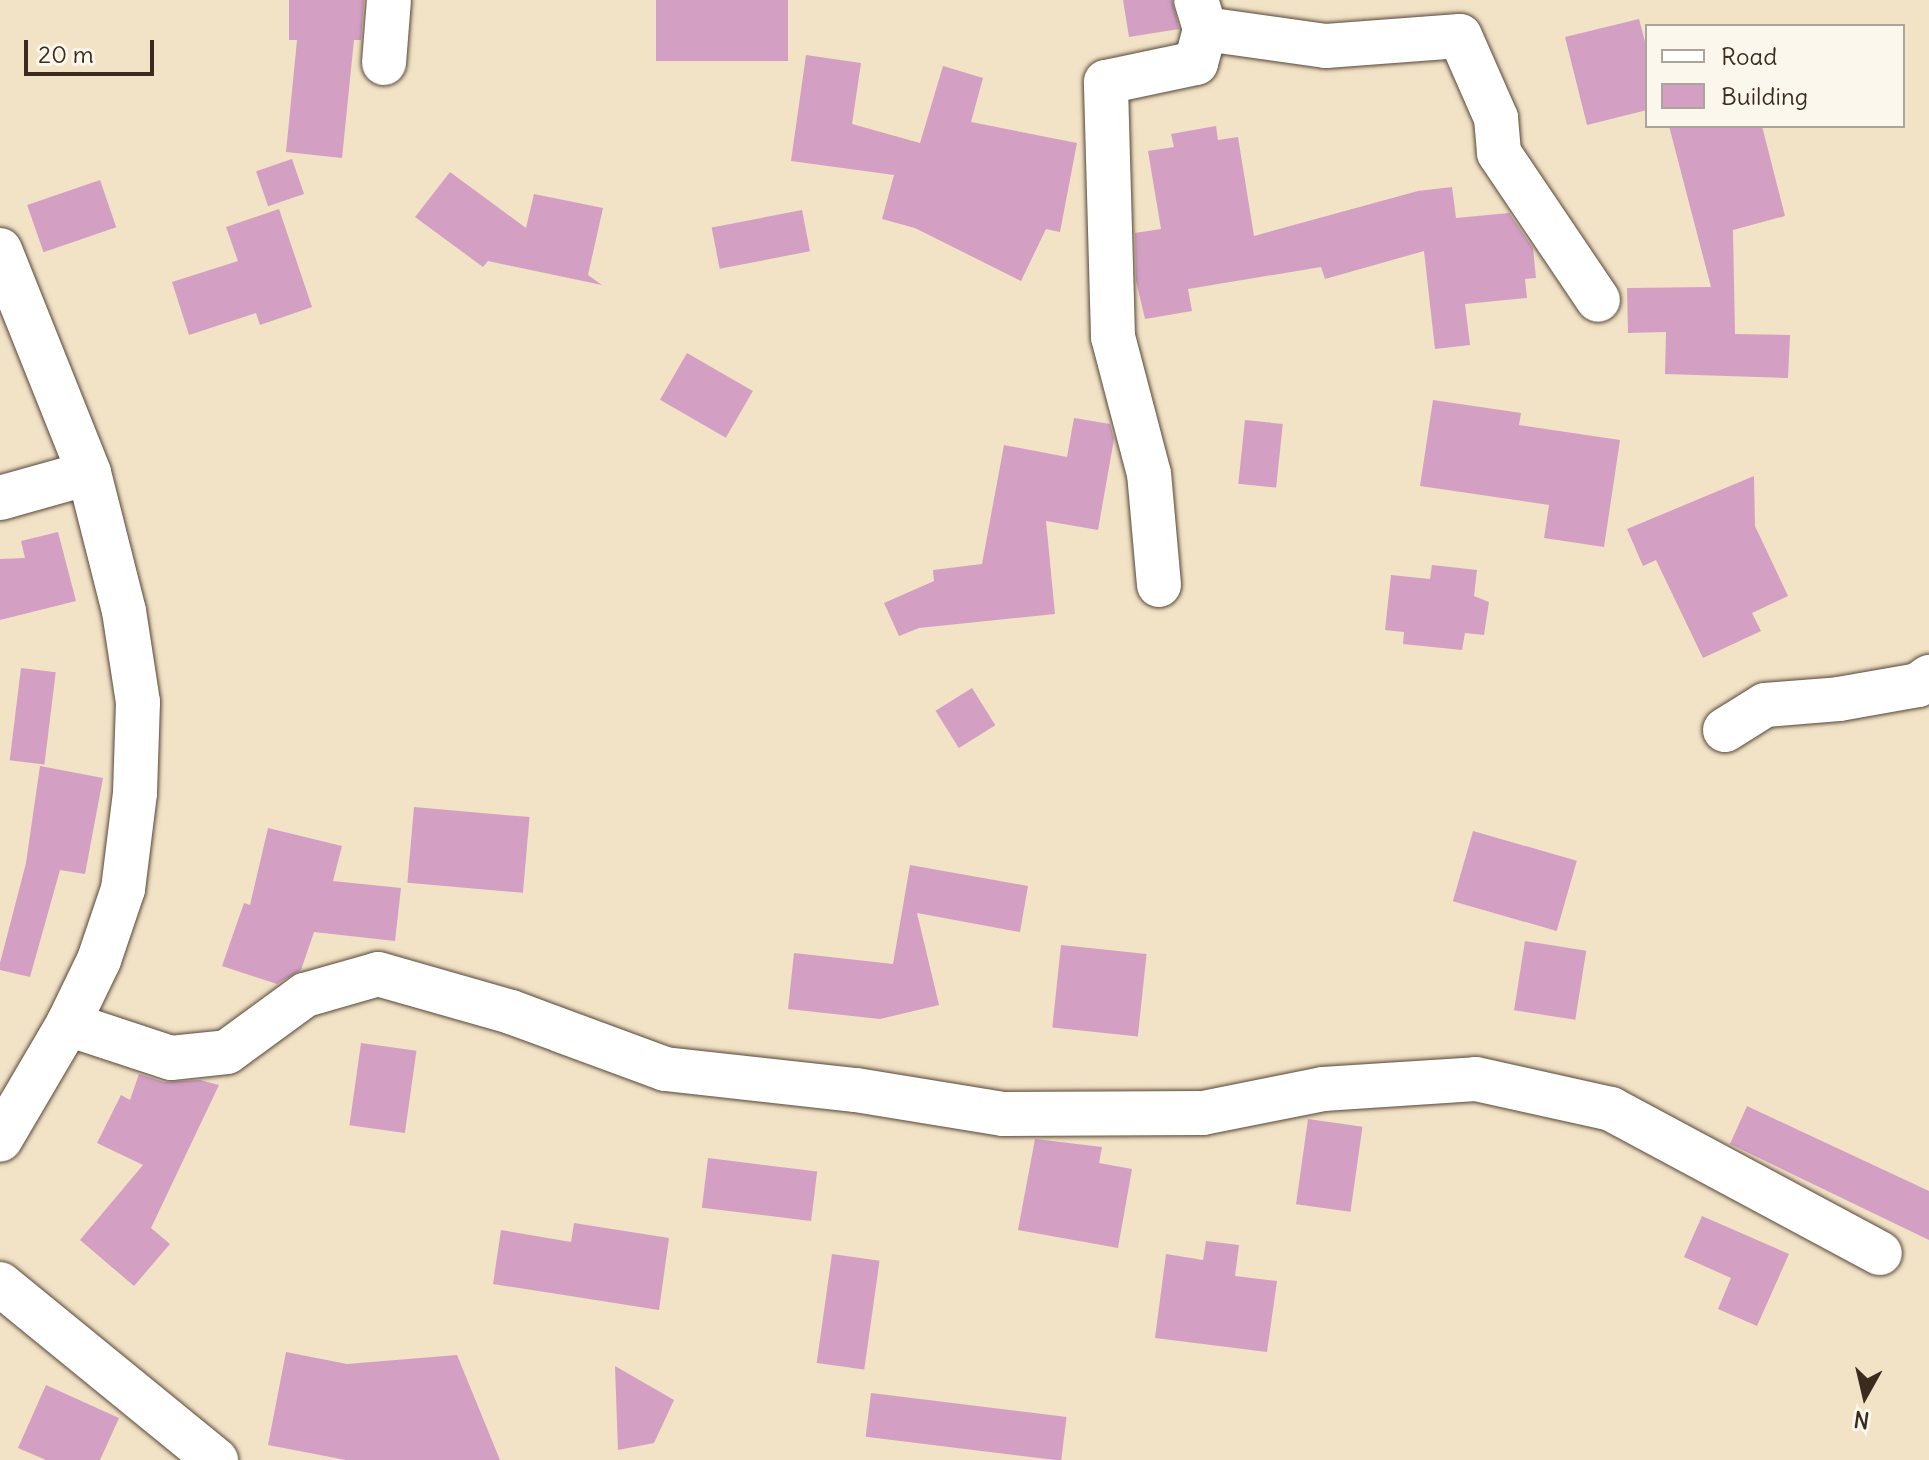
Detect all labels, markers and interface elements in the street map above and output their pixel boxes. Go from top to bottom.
scale bar [28,24,158,74]
legend [1645,24,1905,128]
text: 20 m [38,39,94,69]
text: Road [1721,41,1777,71]
text: Building [1721,81,1808,111]
north arrow [1825,1356,1905,1436]
text: N [1852,1405,1871,1435]

